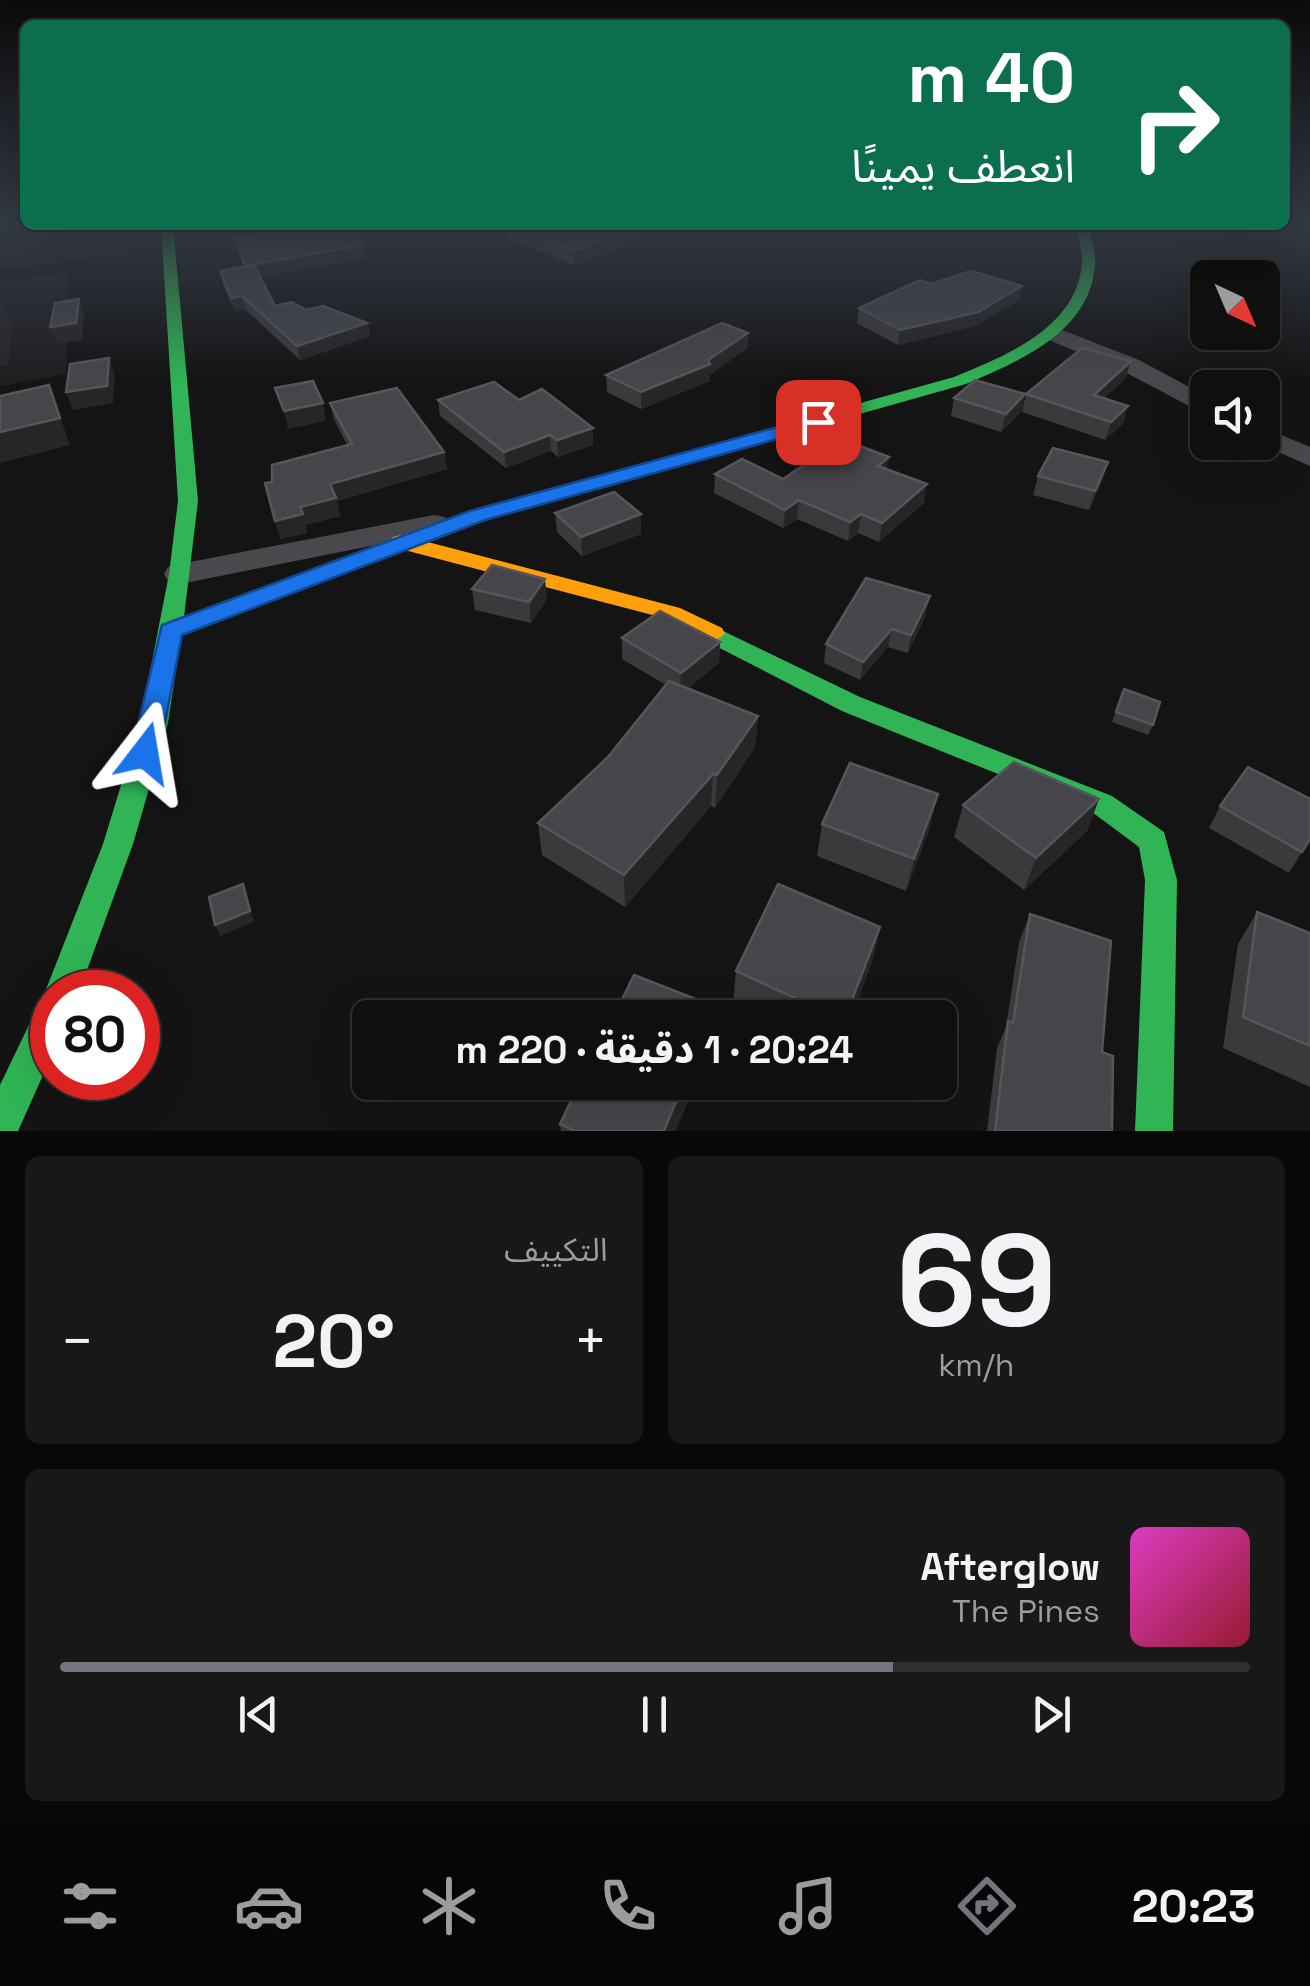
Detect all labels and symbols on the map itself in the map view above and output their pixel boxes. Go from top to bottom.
north arrow [1190,260,1280,350]
pin [776,380,861,465]
position arrow [93,701,197,805]
speed limit sign: 80 [30,970,160,1100]

